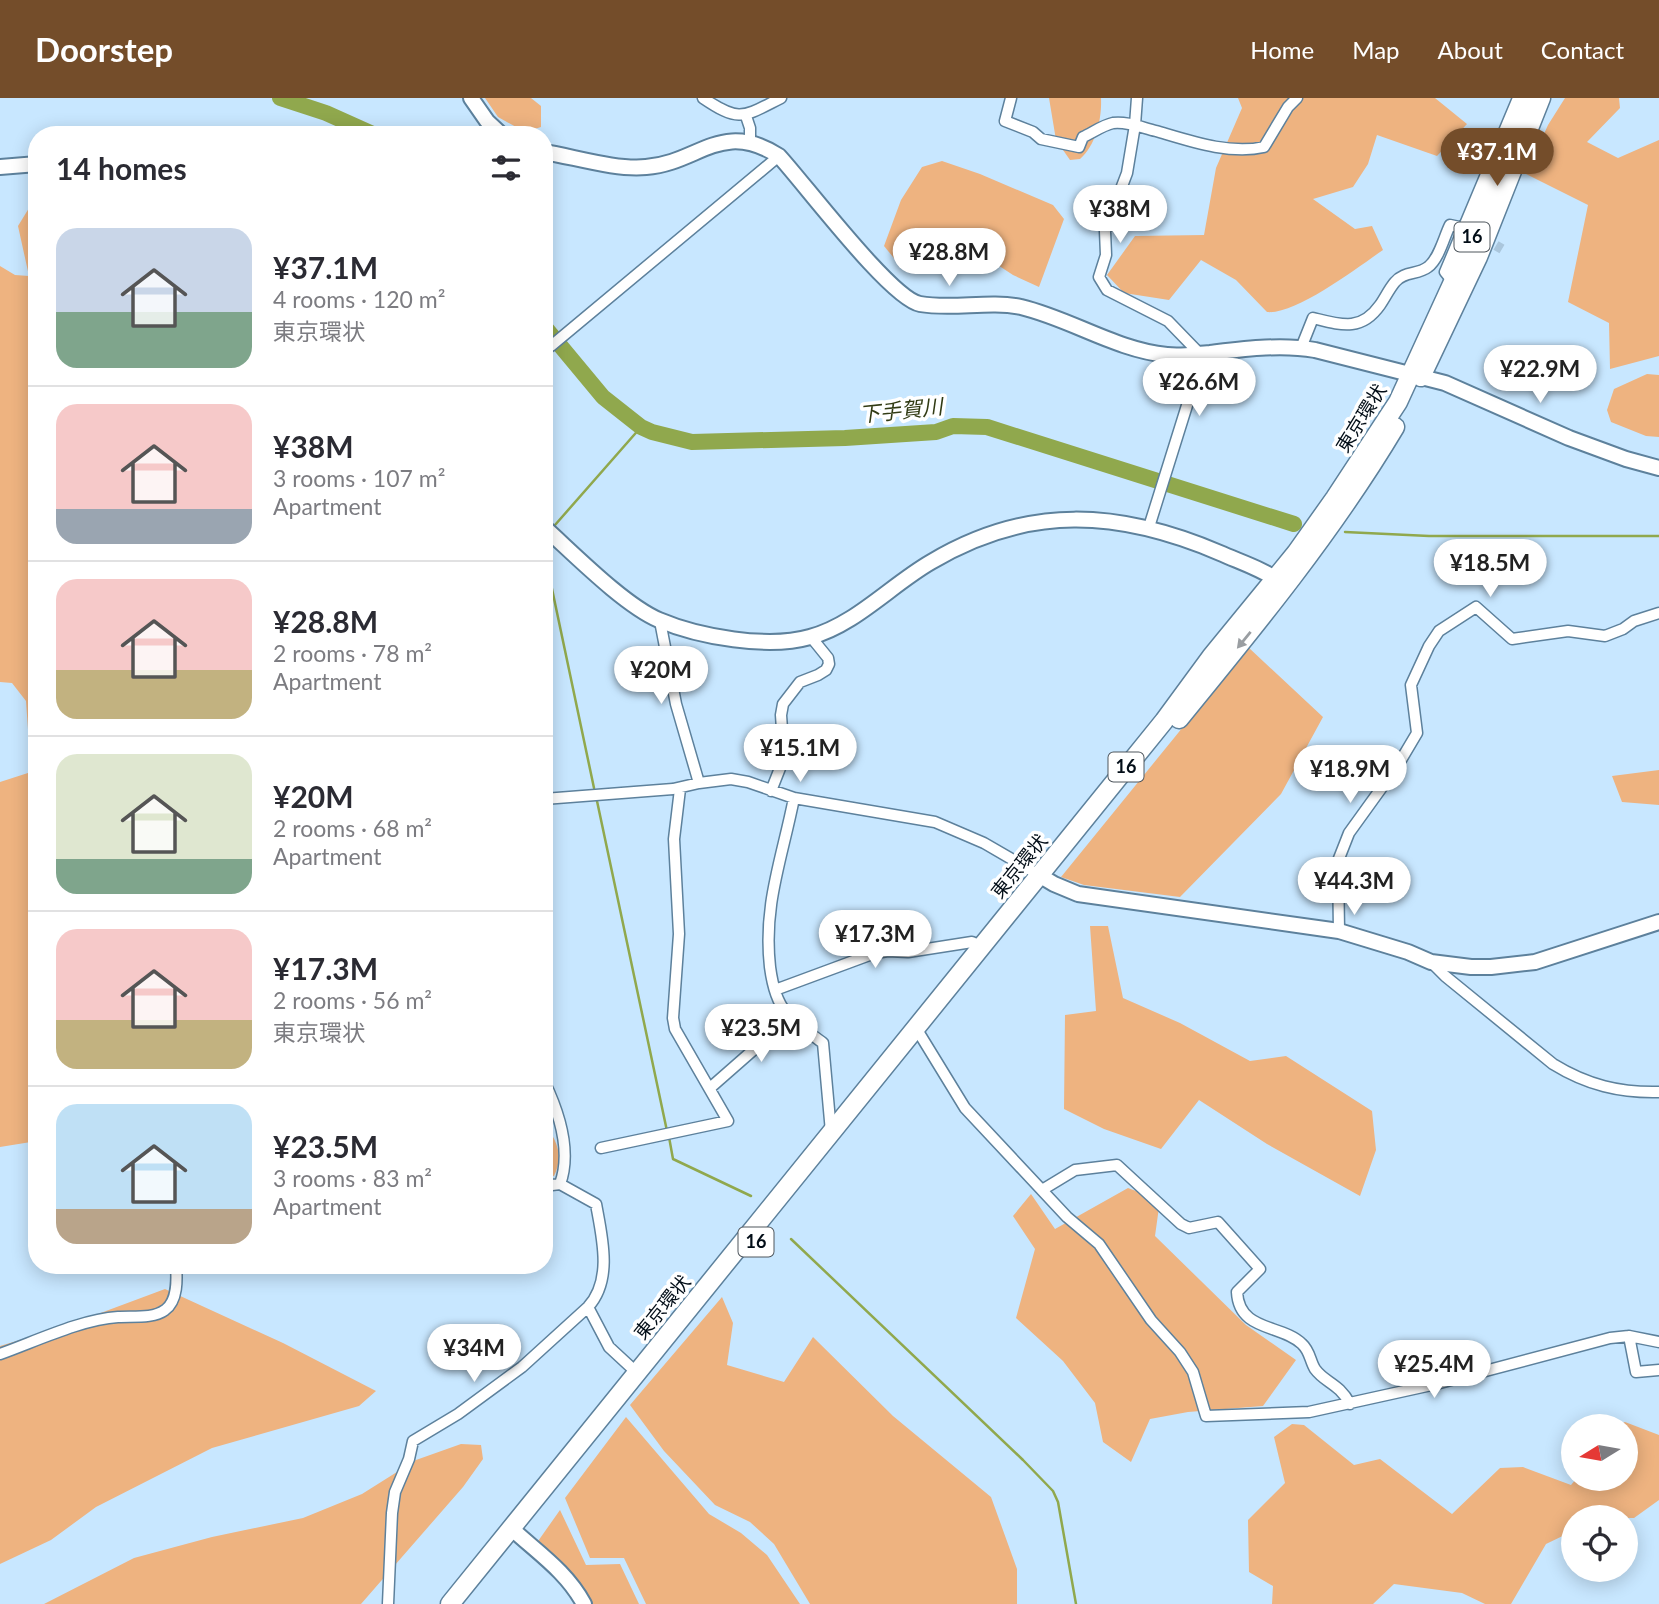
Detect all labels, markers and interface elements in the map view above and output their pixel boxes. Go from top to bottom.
text: Doorstep [35,29,173,69]
text: Home [1250,35,1314,64]
text: Map [1352,35,1400,64]
text: About [1438,35,1503,64]
text: Contact [1541,35,1624,64]
pin: ¥37.1M [1440,129,1554,188]
text: ¥37.1M [1457,137,1537,165]
icon: filters [487,149,525,187]
text: 14 homes [56,150,187,186]
pin: ¥38M [1079,186,1161,245]
text: ¥38M [1089,194,1151,222]
road number: 16 [1454,222,1490,252]
pin: ¥28.8M [892,228,1006,288]
text: ¥28.8M [909,237,989,265]
text: ¥37.1M [273,249,378,285]
icon: home [112,256,196,340]
text: 4 rooms · 120 m² [273,285,445,313]
text: 東京環状 [273,317,365,345]
pin: ¥22.9M [1483,345,1597,405]
text: ¥22.9M [1500,354,1580,382]
pin: ¥26.6M [1142,358,1256,418]
text: ¥26.6M [1159,367,1239,395]
street label: 東京環状 [1331,379,1390,456]
water label: 下手賀川 [858,392,946,426]
text: ¥38M [273,428,354,464]
icon: home [112,432,196,516]
text: 3 rooms · 107 m² [273,464,445,492]
text: Apartment [273,492,381,520]
pin: ¥18.5M [1433,540,1547,599]
text: ¥18.5M [1450,548,1530,576]
text: ¥28.8M [273,603,378,639]
icon: home [112,607,196,691]
one-way arrow [1237,631,1252,648]
text: 2 rooms · 78 m² [273,639,432,667]
pin: ¥20M [620,646,702,706]
text: ¥20M [630,655,692,683]
text: Apartment [273,667,381,695]
pin: ¥15.1M [743,724,857,784]
text: ¥15.1M [760,733,840,761]
pin: ¥18.9M [1293,746,1407,805]
road number: 16 [1108,752,1144,782]
text: ¥18.9M [1310,754,1390,782]
text: ¥20M [273,778,354,814]
icon: home [112,782,196,866]
text: 2 rooms · 68 m² [273,814,432,842]
street label: 東京環状 [986,829,1051,902]
text: Apartment [273,842,381,870]
pin: ¥44.3M [1297,858,1411,917]
text: ¥44.3M [1314,866,1394,894]
pin: ¥17.3M [818,910,932,970]
text: ¥17.3M [835,919,915,947]
text: ¥17.3M [273,950,378,986]
icon: home [112,957,196,1041]
text: 2 rooms · 56 m² [273,986,432,1014]
pin: ¥23.5M [704,1004,818,1064]
text: ¥23.5M [721,1013,801,1041]
text: 東京環状 [273,1018,365,1046]
text: ¥23.5M [273,1128,378,1164]
icon: home [112,1132,196,1216]
text: 3 rooms · 83 m² [273,1164,432,1192]
text: Apartment [273,1192,381,1220]
road number: 16 [738,1227,774,1256]
street label: 東京環状 [629,1270,694,1343]
pin: ¥34M [433,1324,515,1384]
text: ¥34M [443,1333,505,1361]
pin: ¥25.4M [1377,1340,1491,1400]
text: ¥25.4M [1394,1349,1474,1377]
north arrow [1561,1414,1638,1491]
map controls [1561,1414,1638,1582]
button: locate [1561,1505,1638,1582]

